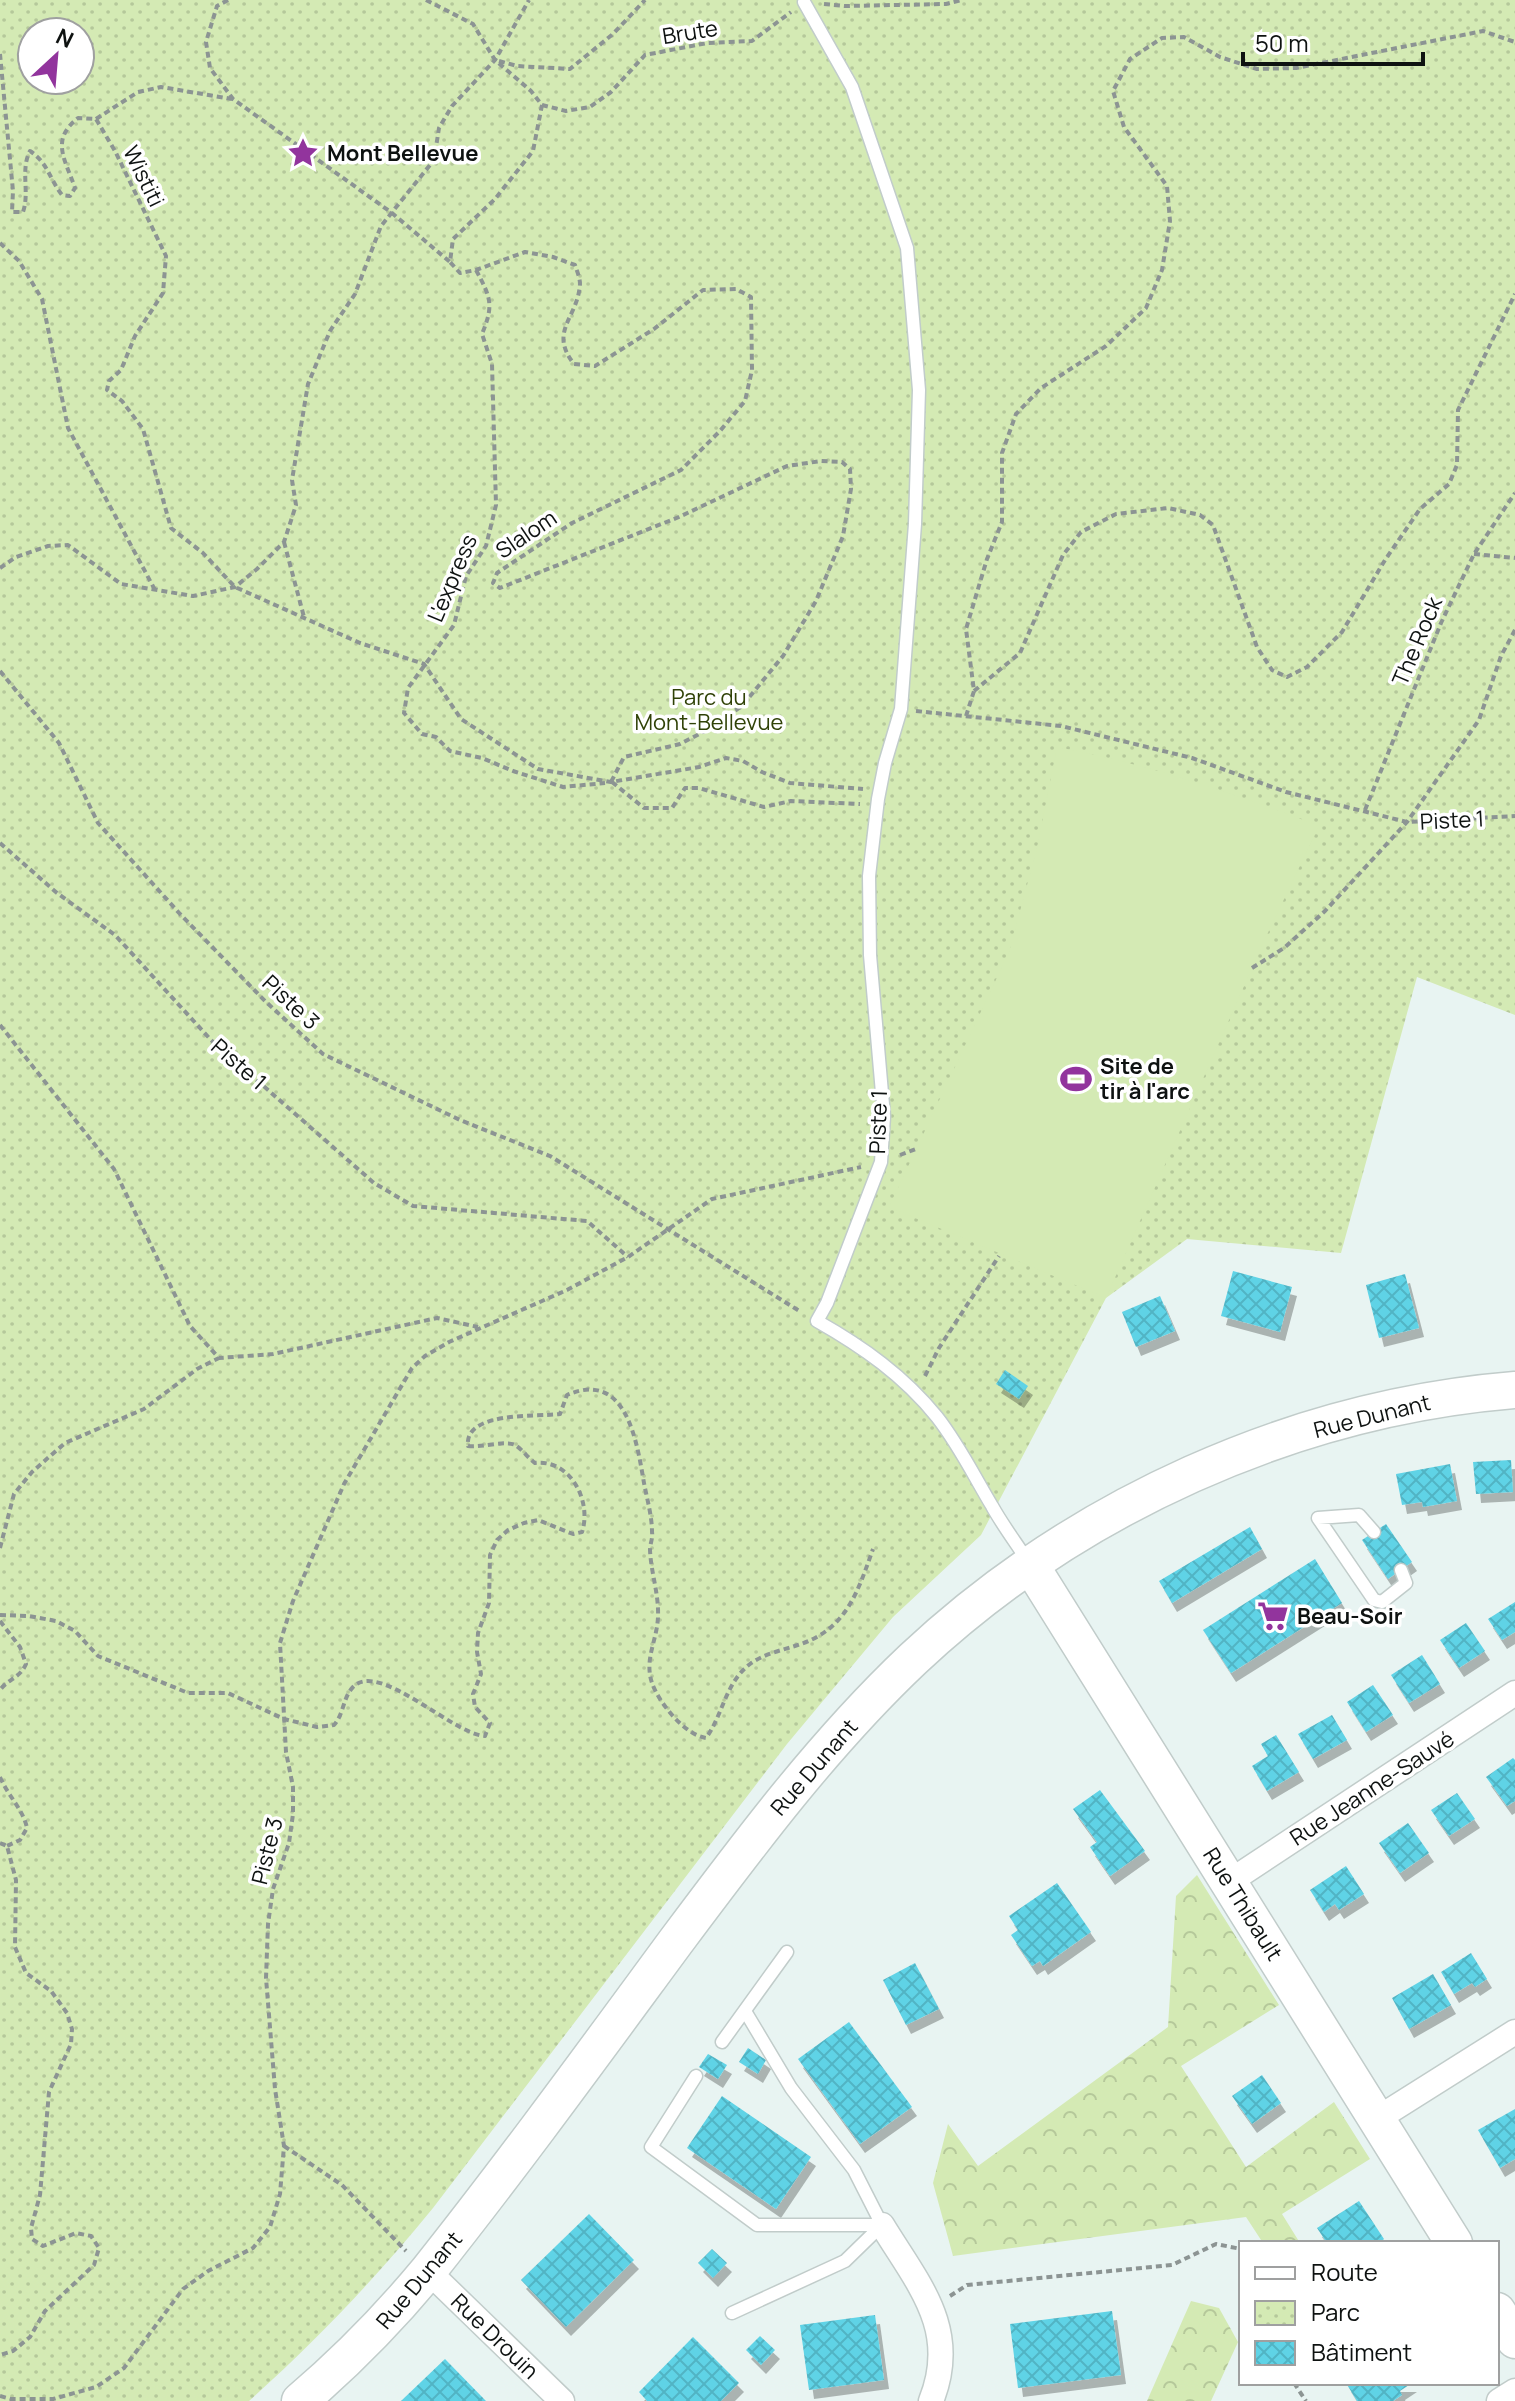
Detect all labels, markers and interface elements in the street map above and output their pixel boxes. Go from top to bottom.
street label: Brute [660,13,720,51]
north arrow [16,16,96,96]
scale bar [1243,16,1423,66]
text: N [51,21,78,55]
text: 50 m [1255,26,1309,59]
place icon: Mont Bellevue [286,136,320,170]
place label: Mont Bellevue [327,138,479,168]
street label: Wistiti [116,140,172,212]
street label: Slalom [490,503,562,565]
street label: L'express [420,530,484,626]
street label: The Rock [1385,591,1449,690]
park label: Parc du Mont-Bellevue [635,682,784,737]
street label: Piste 1 [1419,803,1485,837]
street label: Piste 3 [256,968,326,1036]
street label: Piste 1 [205,1032,273,1096]
place label: Site de tir à l'arc [1100,1051,1190,1106]
sports icon: Site de tir à l'arc [1059,1062,1093,1096]
street label: Piste 1 [862,1089,894,1155]
street label: Rue Dunant [1311,1387,1434,1445]
supermarket icon: Beau-Soir [1256,1599,1290,1633]
place label: Beau-Soir [1297,1601,1403,1631]
street label: Rue Dunant [764,1712,865,1822]
street label: Rue Jeanne-Sauvé [1284,1724,1460,1852]
street label: Piste 3 [244,1814,290,1888]
street label: Rue Thibault [1196,1842,1290,1966]
street label: Rue Dunant [369,2225,469,2335]
legend [1239,2241,1499,2385]
text: Route [1311,2255,1378,2288]
street label: Rue Drouin [445,2287,545,2385]
text: Parc [1311,2295,1360,2328]
text: Bâtiment [1311,2335,1412,2368]

